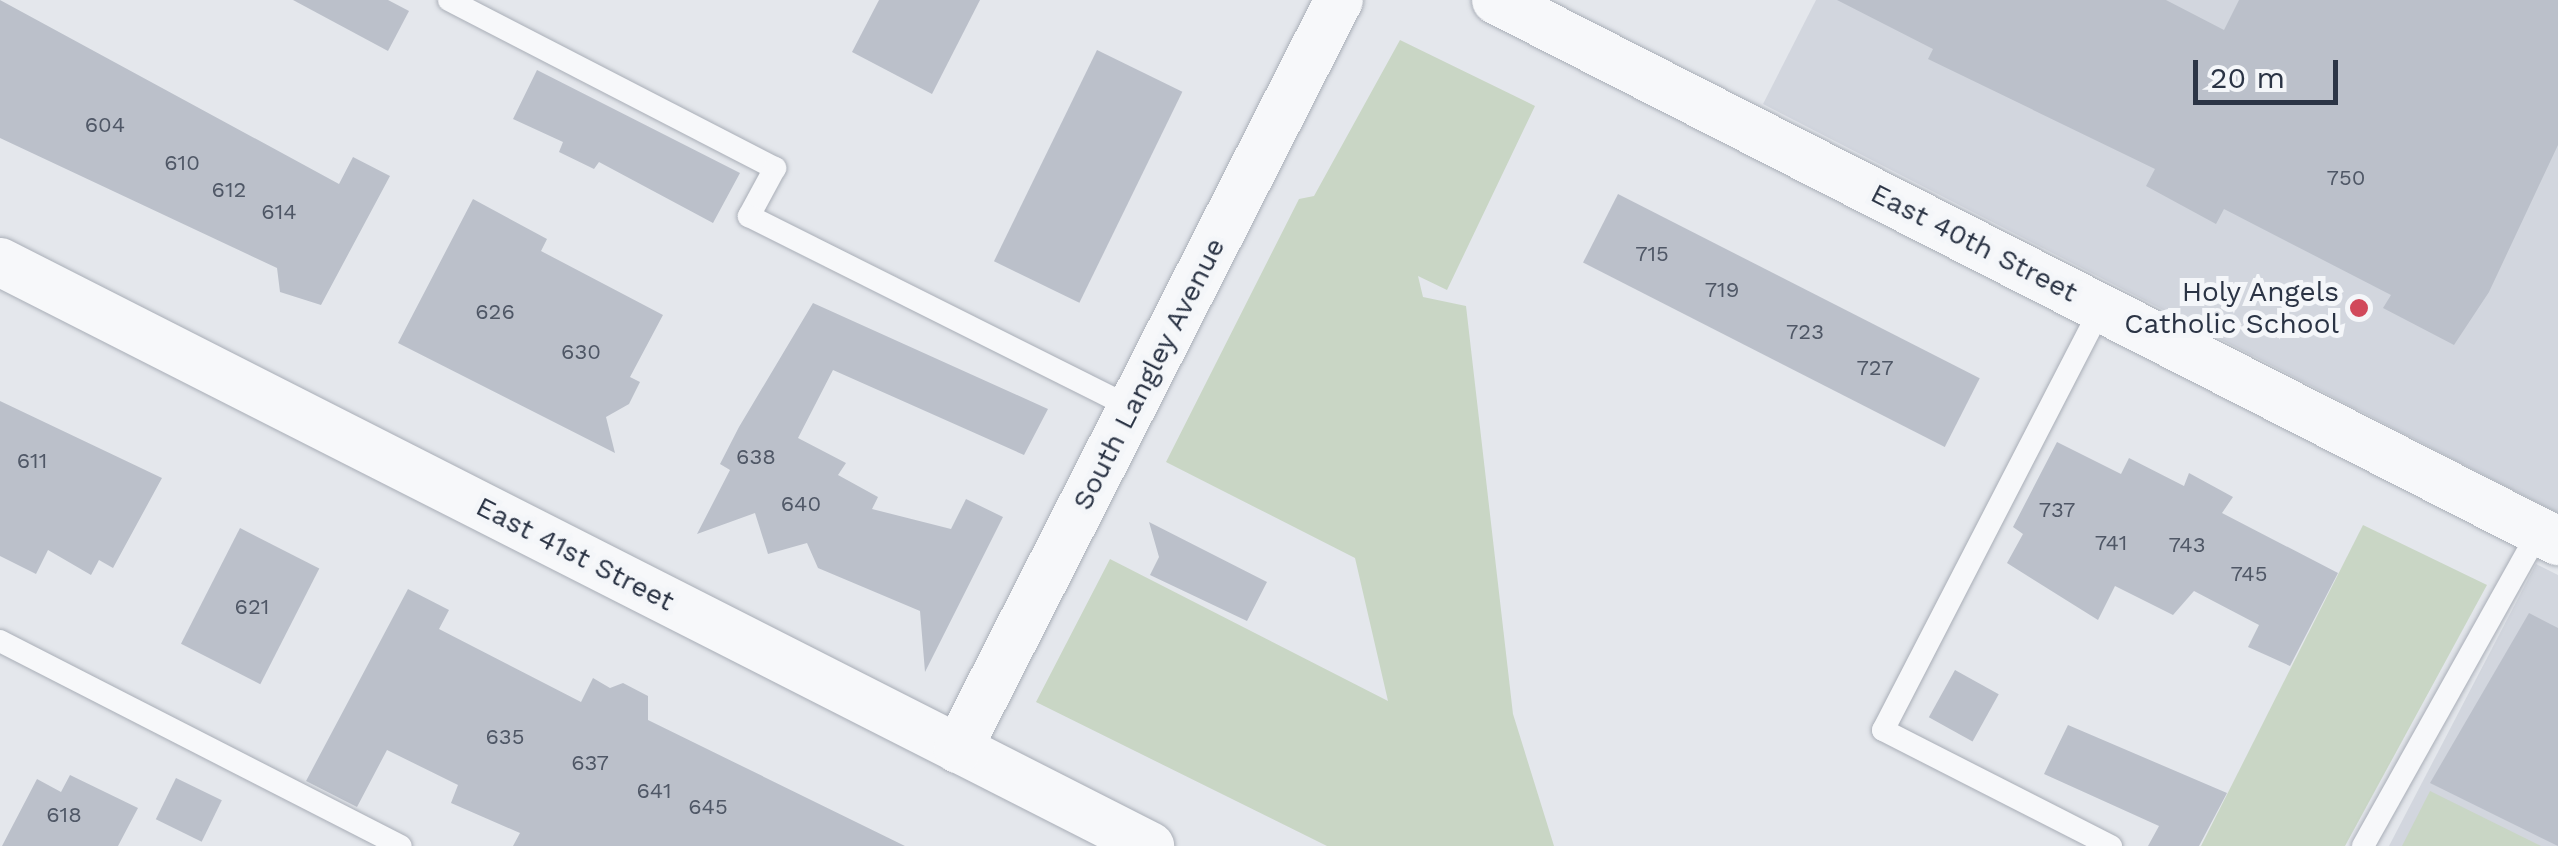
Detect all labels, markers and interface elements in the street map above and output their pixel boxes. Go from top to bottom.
scale bar [2198,40,2343,102]
text: 20 m [2210,60,2285,95]
house number: 604 [85,112,125,138]
house number: 610 [164,150,200,176]
house number: 750 [2327,165,2365,191]
street label: East 40th Street [1865,176,2083,310]
house number: 612 [212,177,246,203]
house number: 614 [261,199,297,225]
street label: South Langley Avenue [1065,232,1233,516]
house number: 715 [1635,241,1669,267]
place label: Holy Angels Catholic School [2124,275,2339,341]
house number: 719 [1705,277,1739,303]
marker: Holy Angels Catholic School [2348,297,2370,319]
house number: 626 [475,299,515,325]
house number: 723 [1786,319,1824,345]
house number: 630 [561,339,601,365]
house number: 727 [1856,355,1894,381]
house number: 638 [736,444,776,470]
house number: 611 [17,448,47,474]
street label: East 41st Street [470,490,680,618]
house number: 640 [781,491,821,517]
house number: 737 [2039,497,2075,523]
house number: 741 [2095,530,2127,556]
house number: 743 [2168,532,2206,558]
house number: 745 [2230,561,2268,587]
house number: 621 [235,594,269,620]
house number: 635 [485,724,525,750]
house number: 637 [571,750,609,776]
house number: 641 [636,778,672,804]
house number: 645 [688,794,728,820]
house number: 618 [46,802,82,828]

